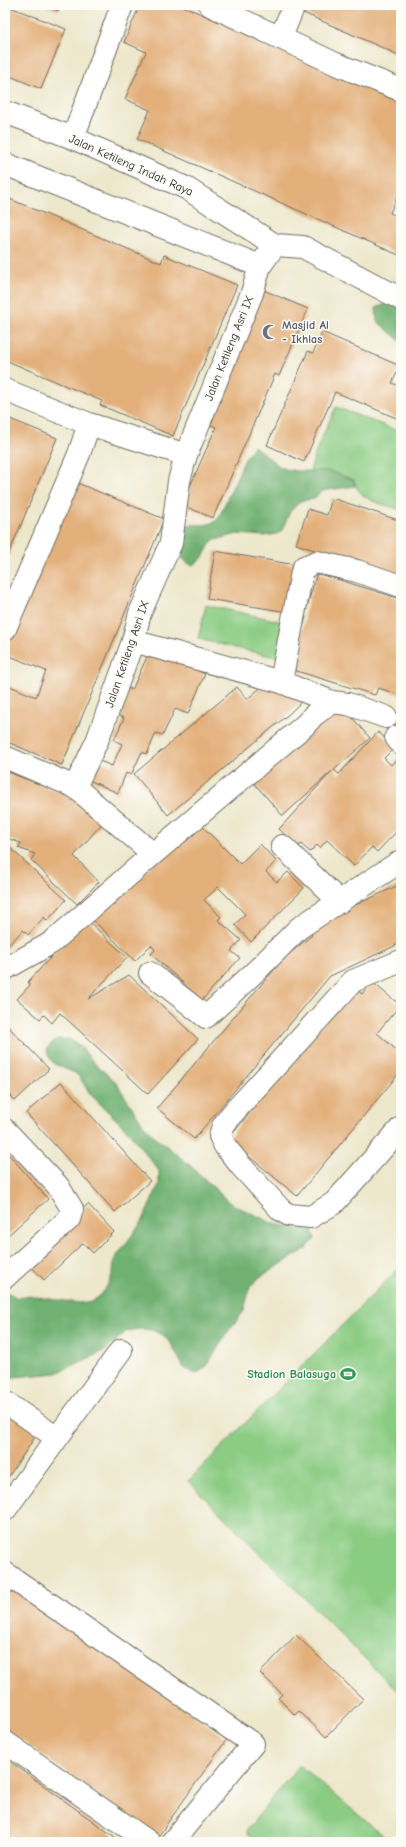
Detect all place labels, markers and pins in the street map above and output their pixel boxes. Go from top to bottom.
place label: Masjid Al - Ikhlas [282,318,329,346]
mosque icon: Masjid Al - Ikhlas [261,323,279,341]
sports icon: Stadion Balasuga [339,1365,357,1383]
place label: Stadion Balasuga [247,1367,336,1381]

